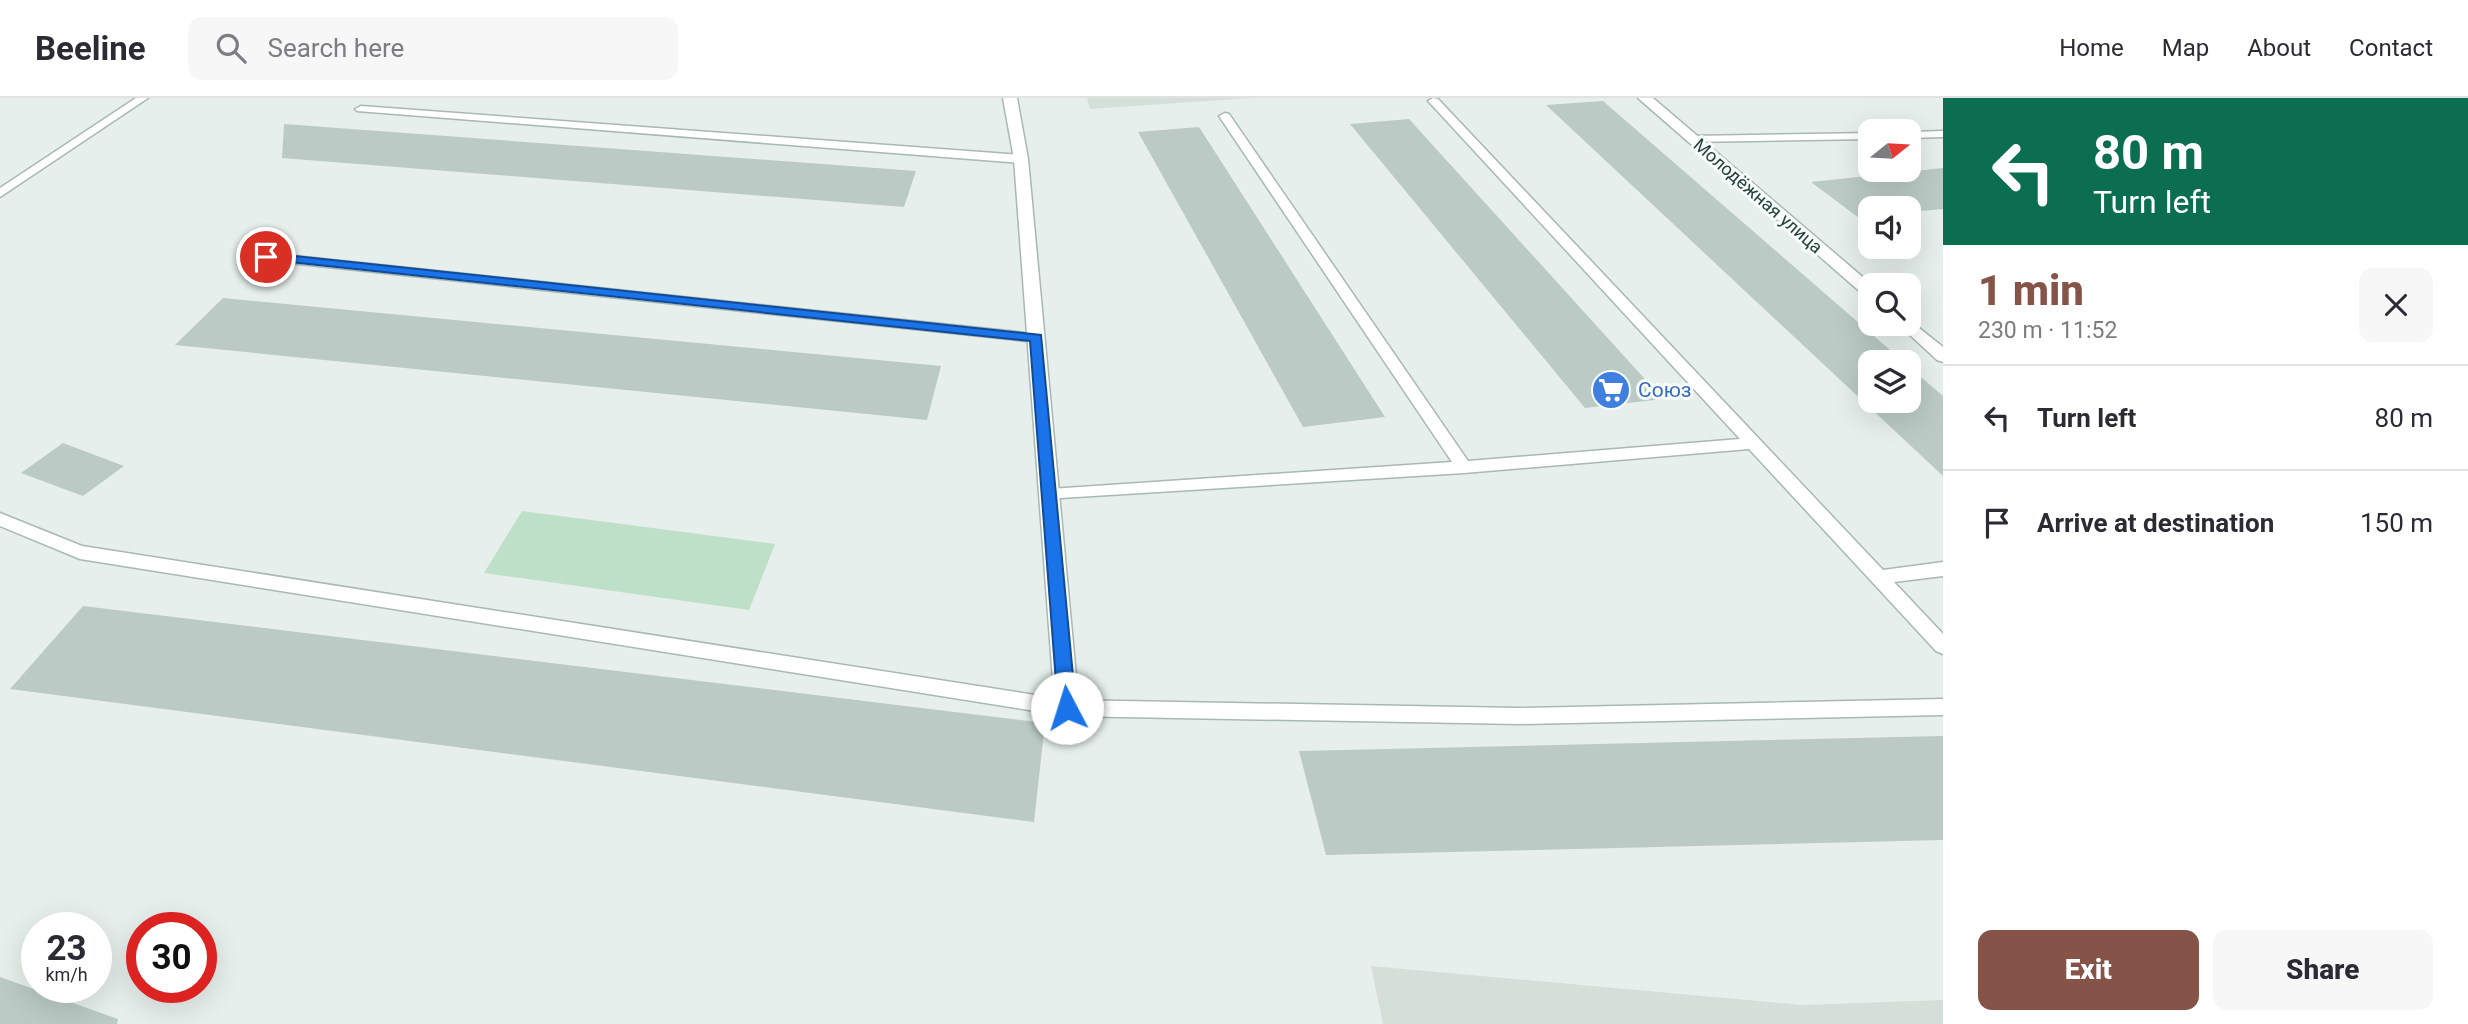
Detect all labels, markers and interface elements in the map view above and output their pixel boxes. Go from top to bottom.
search box [188,17,678,80]
text: Beeline [35,29,146,68]
icon: search [212,29,250,67]
text: Search here [268,33,404,63]
text: Home [2059,34,2124,62]
text: Map [2162,34,2209,62]
text: About [2247,34,2311,62]
text: Contact [2349,34,2433,62]
north arrow [1858,119,1922,182]
map controls [1858,119,1921,413]
text: 80 m [2093,124,2204,181]
icon: left [1978,126,2069,217]
street label: Молодёжная улица [1690,134,1827,257]
text: Turn left [2093,183,2211,221]
button: sound [1858,196,1921,259]
pin [236,227,296,287]
icon: arrive [247,238,285,276]
text: 1 min [1978,266,2084,315]
button: close [2359,268,2433,342]
button: search [1858,273,1921,336]
text: 230 m · 11:52 [1978,317,2117,344]
button: layers [1858,350,1921,413]
supermarket icon: Союз [1590,369,1632,411]
place label: Союз [1638,378,1691,402]
icon: left [1978,399,2016,437]
text: Turn left [2037,403,2136,433]
text: 80 m [2375,403,2433,433]
icon: arrive [1978,504,2016,542]
text: Arrive at destination [2037,508,2274,538]
text: 150 m [2360,508,2433,538]
position arrow [1030,671,1104,745]
speed limit sign: 30 [126,912,217,1003]
text: 23 [46,928,87,969]
button: Exit [1978,930,2199,1010]
button: Share [2213,930,2433,1010]
text: km/h [45,964,88,985]

